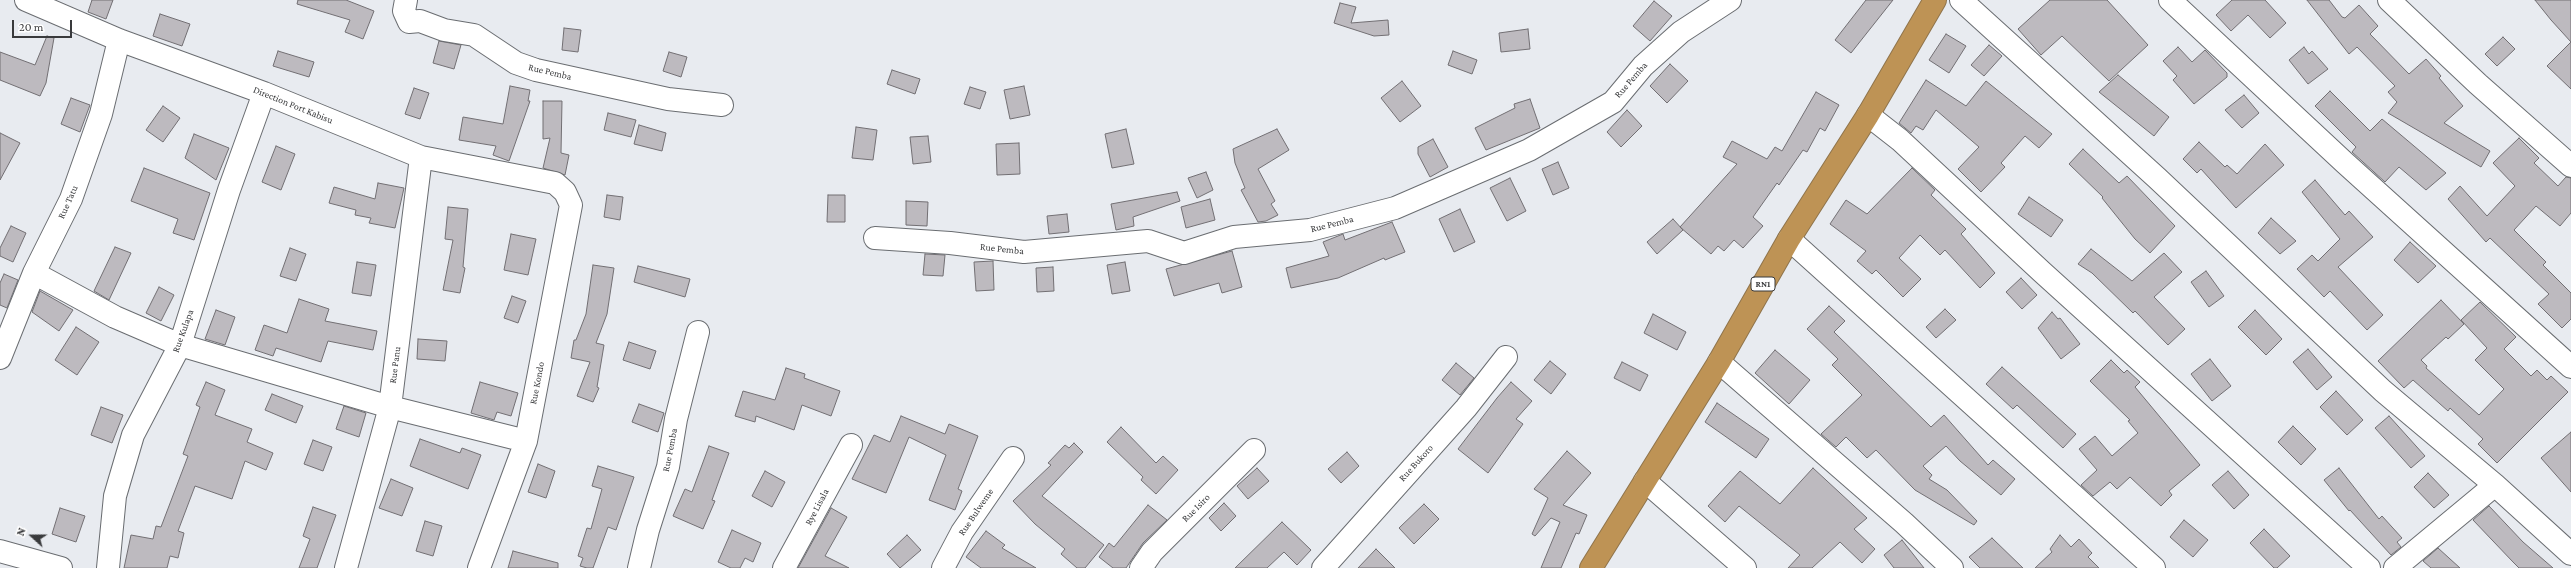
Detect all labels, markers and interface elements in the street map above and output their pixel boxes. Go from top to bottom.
scale bar [14,12,74,38]
text: 20 m [19,20,43,34]
street label: Rue Pemba [1612,59,1650,101]
street label: Rue Pemba [527,61,573,83]
street label: Direction Port Kabisu [251,84,335,126]
street label: Rue Tatu [55,183,81,221]
street label: Rue Pemba [1309,213,1355,235]
street label: Rue Pemba [979,241,1025,257]
road number: RN1 [1751,277,1775,291]
street label: Rue Kulapa [170,308,196,354]
street label: Rue Panu [387,346,403,384]
street label: Rue Kondo [527,361,547,405]
street label: Rue Pemba [660,427,680,473]
street label: Rue Bukoro [1396,442,1436,484]
street label: Rue Bulweme [956,486,996,538]
street label: Rye Lisala [802,487,832,527]
street label: Rue Isiro [1179,491,1213,525]
north arrow [12,516,52,556]
text: N [14,526,28,537]

